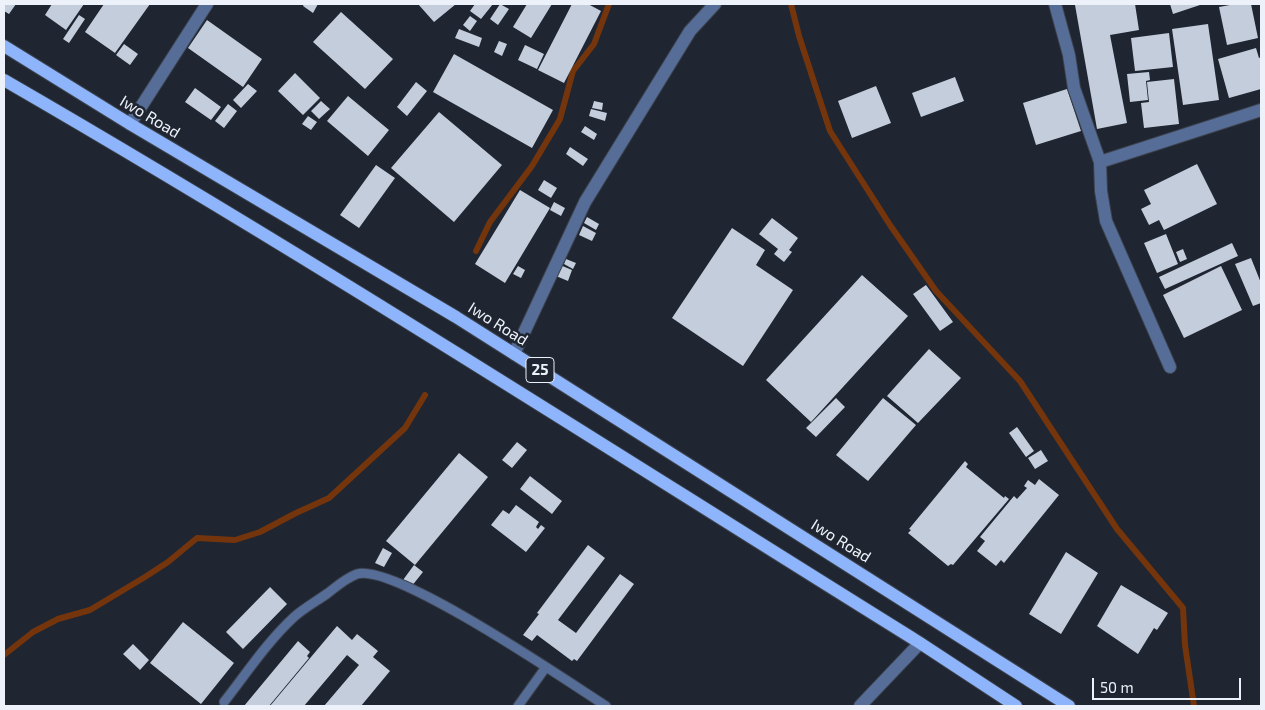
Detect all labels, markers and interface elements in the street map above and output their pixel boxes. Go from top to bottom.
street label: Iwo Road [116,92,184,142]
street label: Iwo Road [465,298,531,350]
road number: 25 [526,358,554,382]
street label: Iwo Road [808,515,874,567]
scale bar [1095,668,1244,700]
text: 50 m [1100,678,1134,696]

